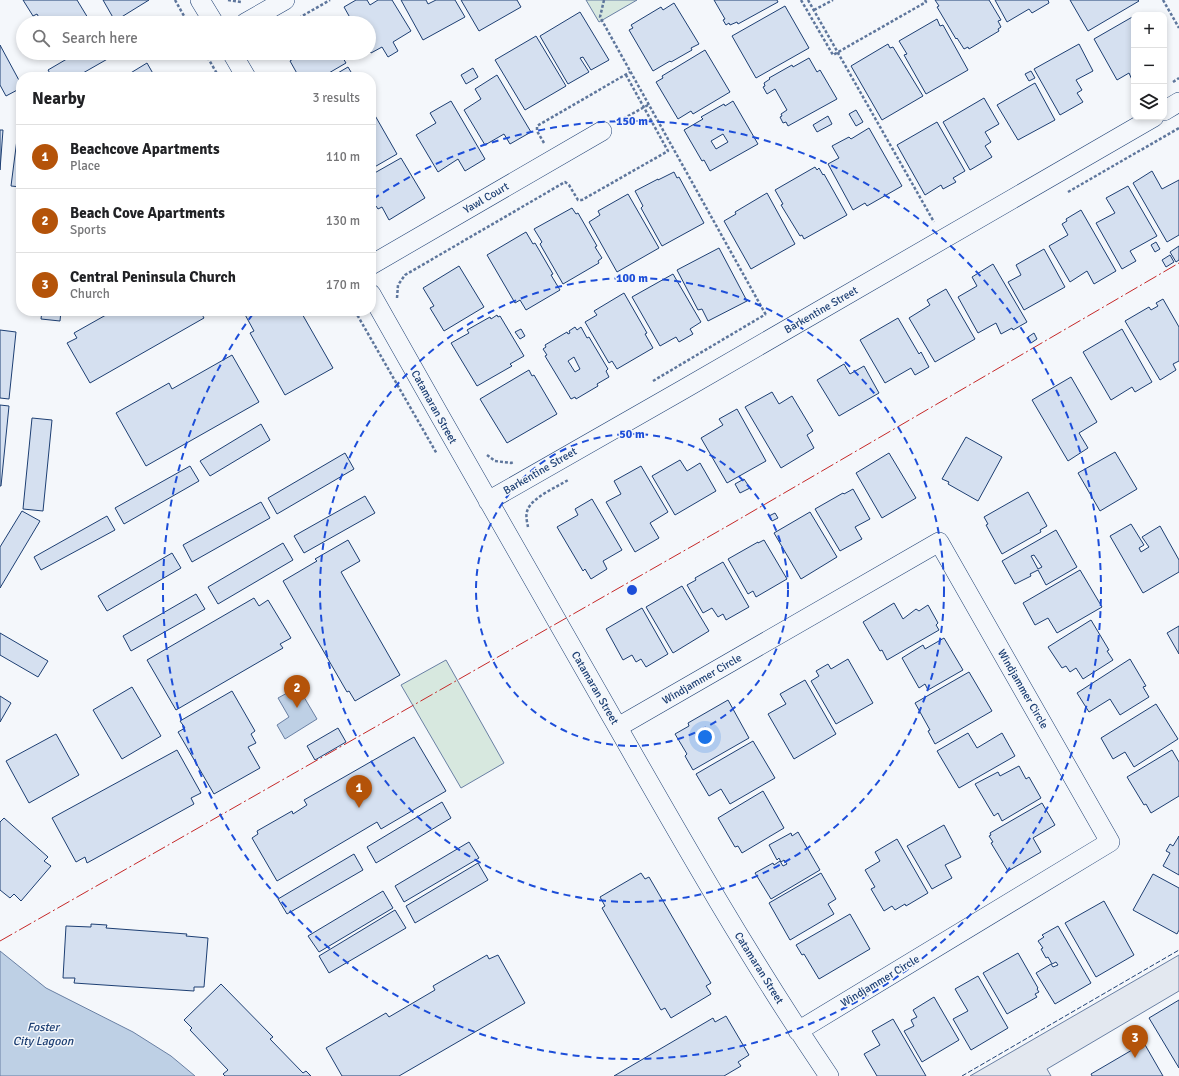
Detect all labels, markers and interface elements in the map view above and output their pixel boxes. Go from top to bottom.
map controls [1131,12,1167,120]
button: + [1131,12,1167,48]
search box [16,16,376,60]
icon: search [30,27,52,49]
text: Search here [62,29,138,47]
button: − [1131,48,1167,84]
button: layers [1131,84,1167,120]
text: Nearby [32,88,85,109]
text: 3 results [312,90,360,106]
text: 150 m [616,114,648,129]
text: Beachcove Apartments [70,140,220,158]
text: 1 [41,149,49,165]
text: 110 m [326,149,360,165]
text: Place [70,158,100,174]
street label: Yawl Court [461,180,511,216]
text: Beach Cove Apartments [70,204,225,222]
text: 2 [41,213,49,229]
text: 130 m [326,213,360,229]
text: Sports [70,222,106,238]
text: Central Peninsula Church [70,268,236,286]
text: 100 m [616,271,648,286]
text: 3 [41,277,49,293]
text: 170 m [326,277,360,293]
street label: Barkentine Street [782,284,860,336]
text: Church [70,286,110,302]
street label: Catamaran Street [408,368,460,446]
text: 50 m [619,427,645,442]
street label: Barkentine Street [501,445,579,497]
centre of rings [625,583,639,597]
street label: Windjammer Circle [995,647,1051,731]
street label: Catamaran Street [569,649,621,727]
street label: Windjammer Circle [660,651,744,707]
pin: 2 [284,675,310,708]
your location [695,727,715,747]
pin: 1 [346,775,372,808]
street label: Catamaran Street [732,930,786,1007]
street label: Windjammer Circle [838,952,922,1010]
water label: Foster City Lagoon [13,1020,74,1049]
pin: 3 [1122,1025,1148,1058]

